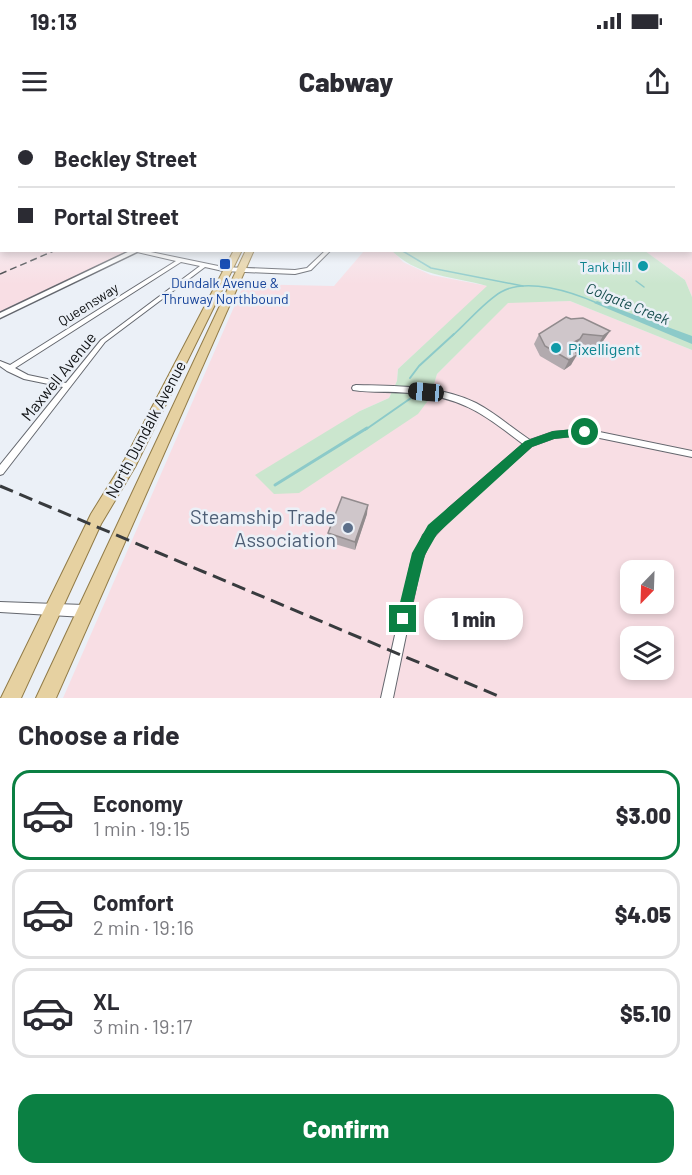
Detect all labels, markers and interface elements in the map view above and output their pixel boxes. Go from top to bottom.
text: 19:13 [30,8,77,34]
icon: menu [18,65,51,98]
text: Cabway [299,65,393,97]
icon: share [641,65,674,98]
text: Beckley Street [54,145,197,171]
text: Portal Street [54,203,179,229]
marker: Dundalk Avenue & Thruway Northbound [218,257,232,271]
place label: Tank Hill [580,258,631,275]
marker: Tank Hill [636,259,650,273]
place label: Dundalk Avenue & Thruway Northbound [161,274,289,307]
water label: Colgate Creek [584,278,673,328]
street label: Queensway [55,279,122,329]
street label: Maxwell Avenue [16,328,100,424]
place label: Pixelligent [568,339,640,358]
marker: Pixelligent [549,341,563,355]
street label: North Dundalk Avenue [101,357,189,501]
car [407,381,445,403]
route start [571,418,598,445]
place label: Steamship Trade Association [190,504,336,551]
marker: Steamship Trade Association [341,521,355,535]
north arrow [620,560,674,614]
map controls [620,560,674,680]
callout: 1 min [424,598,523,640]
route end [389,605,416,632]
text: 1 min [452,607,495,631]
button: layers [620,626,674,680]
text: Choose a ride [18,718,180,750]
icon: car [21,788,75,842]
text: Economy [93,790,183,816]
text: $3.00 [616,802,671,828]
text: 1 min · 19:15 [93,816,190,840]
icon: car [21,887,75,941]
text: Comfort [93,889,174,915]
text: $4.05 [615,901,671,927]
text: 2 min · 19:16 [93,915,194,939]
icon: car [21,986,75,1040]
text: XL [93,988,119,1014]
text: $5.10 [620,1000,671,1026]
text: 3 min · 19:17 [93,1014,193,1038]
button: Confirm [18,1094,674,1163]

